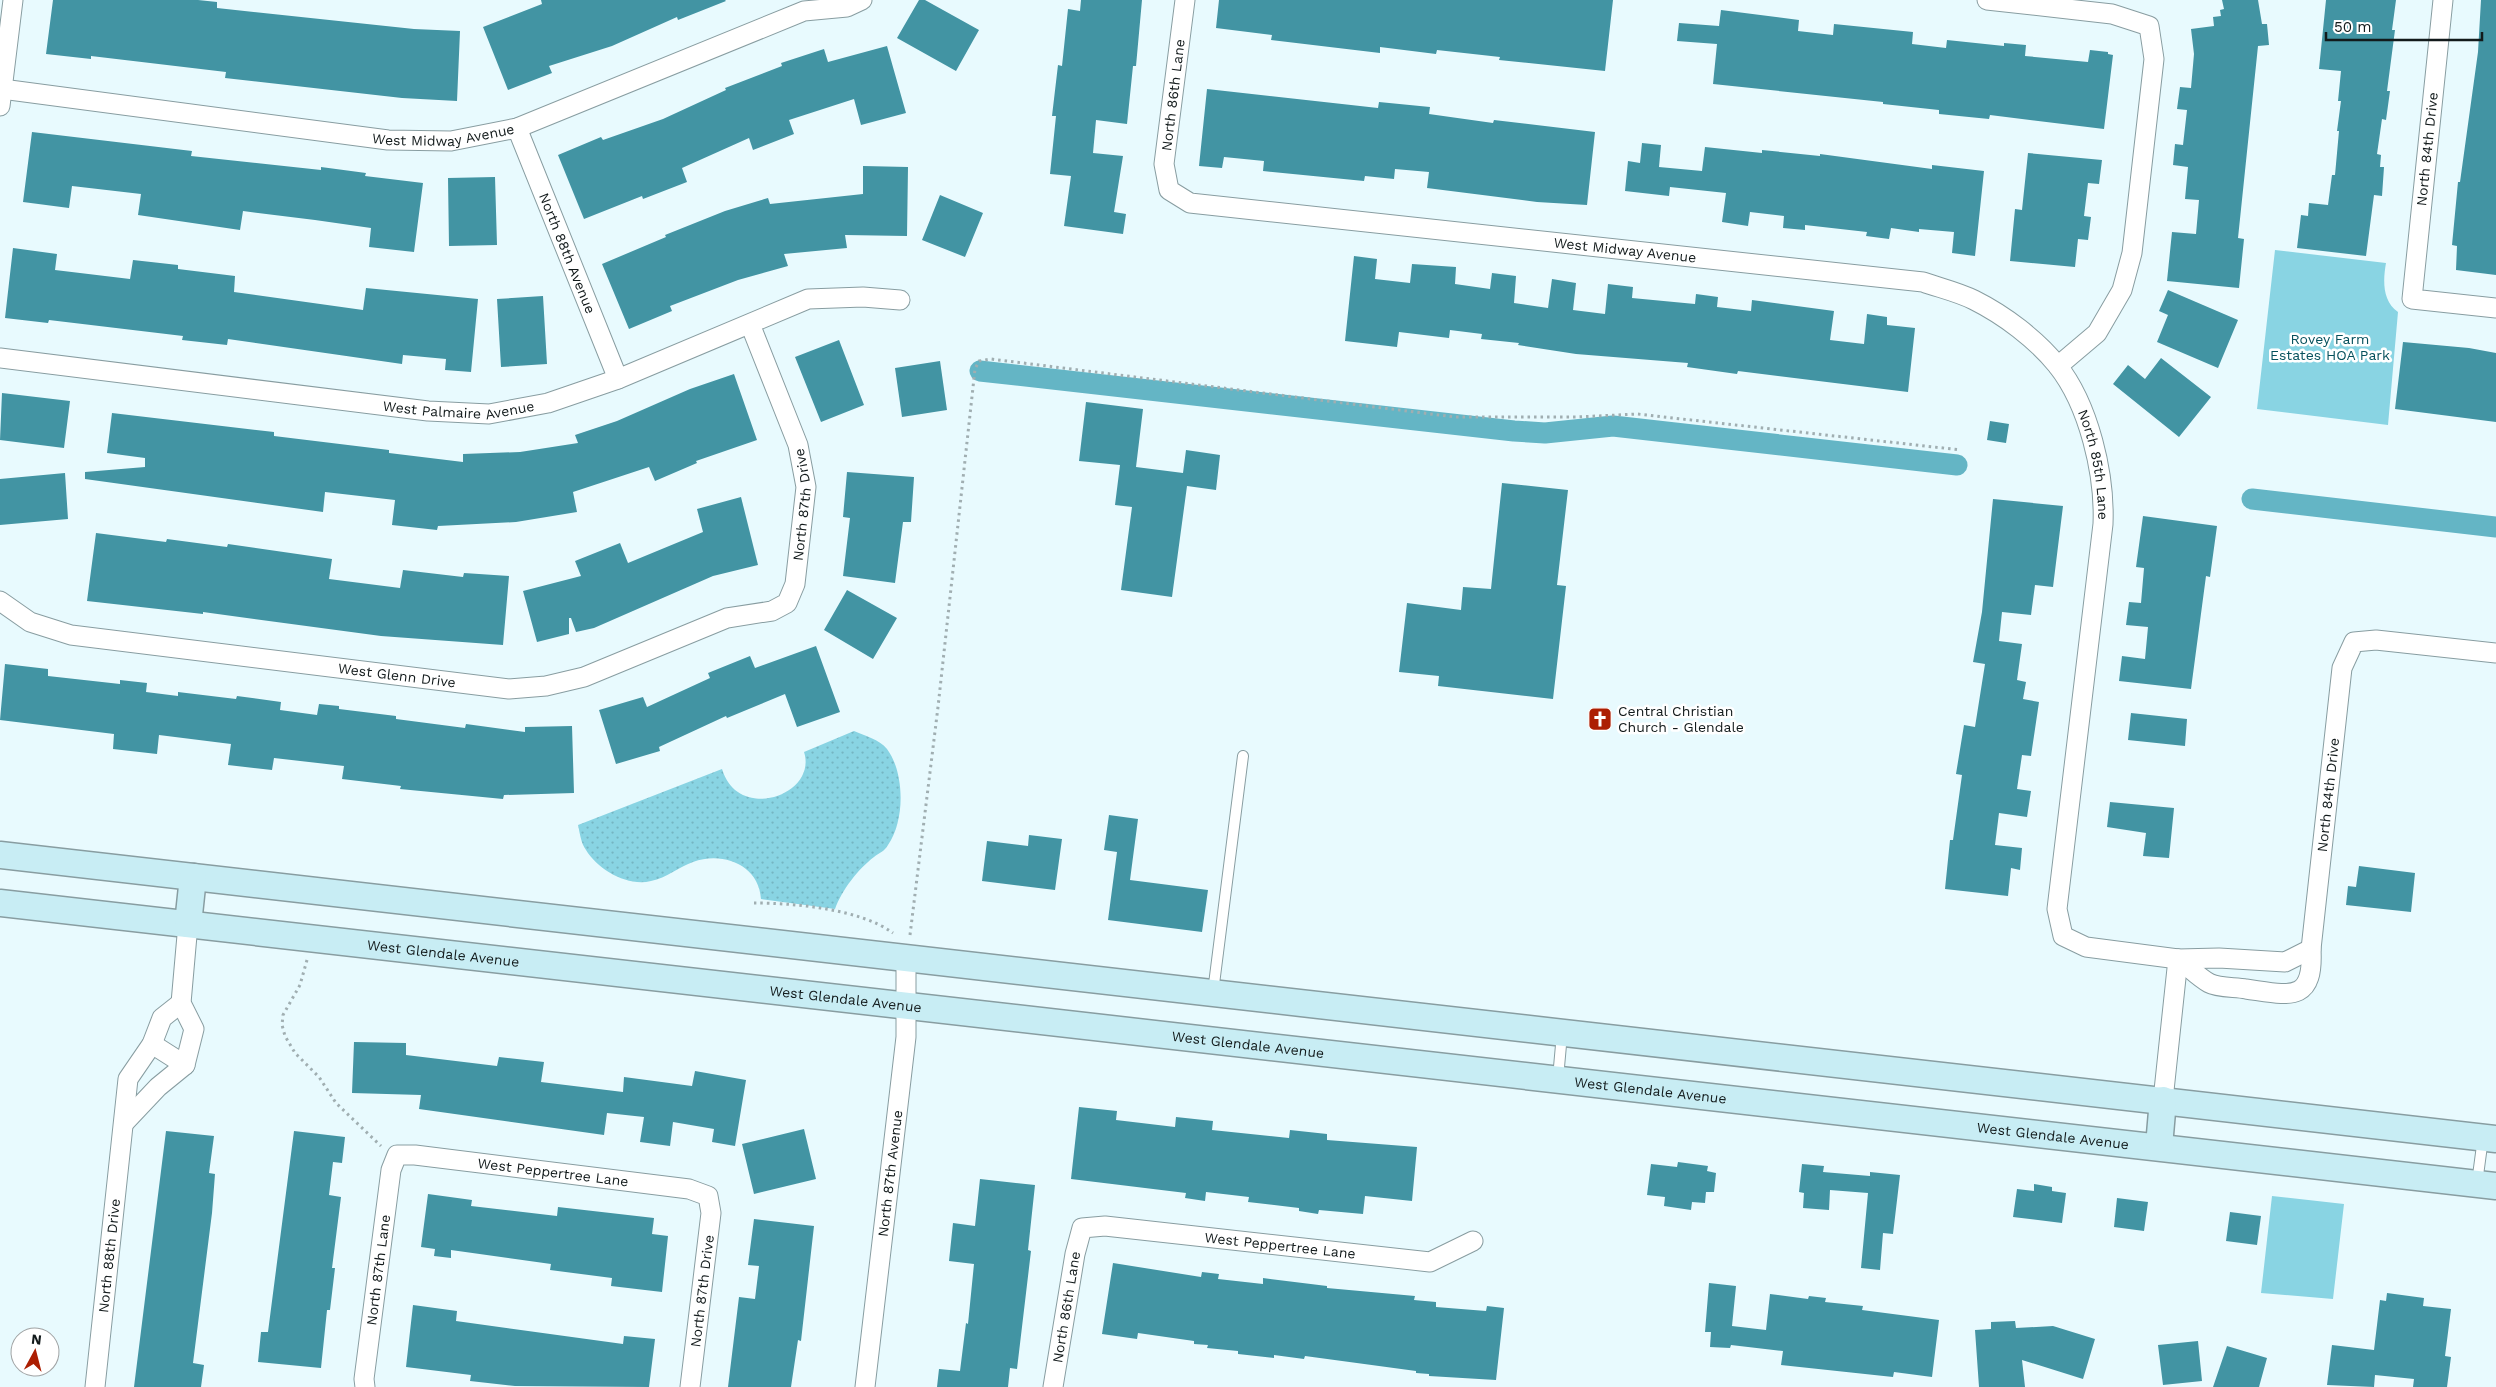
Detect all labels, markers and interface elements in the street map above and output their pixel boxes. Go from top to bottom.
scale bar [2326,10,2482,42]
text: 50 m [2334,18,2371,36]
street label: North 86th Lane [1158,38,1188,152]
street label: North 84th Drive [2413,91,2441,207]
street label: West Midway Avenue [371,121,516,149]
street label: North 88th Avenue [536,191,599,316]
street label: West Midway Avenue [1553,234,1697,266]
park label: Rovey Farm Estates HOA Park [2270,331,2390,363]
street label: West Palmaire Avenue [382,397,535,423]
street label: North 85th Lane [2075,407,2111,520]
street label: North 87th Drive [790,447,814,562]
street label: West Glenn Drive [337,660,457,690]
place label: Central Christian Church - Glendale [1618,703,1744,735]
church icon: Central Christian Church - Glendale [1587,706,1613,732]
street label: North 84th Drive [2314,737,2342,853]
street label: West Glendale Avenue [366,937,520,970]
street label: West Glendale Avenue [769,982,923,1015]
street label: West Glendale Avenue [1171,1028,1325,1061]
street label: West Glendale Avenue [1573,1074,1727,1107]
street label: North 87th Avenue [875,1109,905,1238]
street label: West Glendale Avenue [1976,1119,2130,1152]
street label: West Peppertree Lane [477,1155,629,1189]
street label: North 88th Drive [95,1198,123,1314]
street label: North 87th Lane [363,1214,393,1326]
street label: West Peppertree Lane [1204,1229,1356,1262]
street label: North 87th Drive [687,1234,717,1348]
street label: North 86th Lane [1049,1250,1083,1364]
north arrow [10,1327,60,1377]
text: N [30,1331,43,1348]

